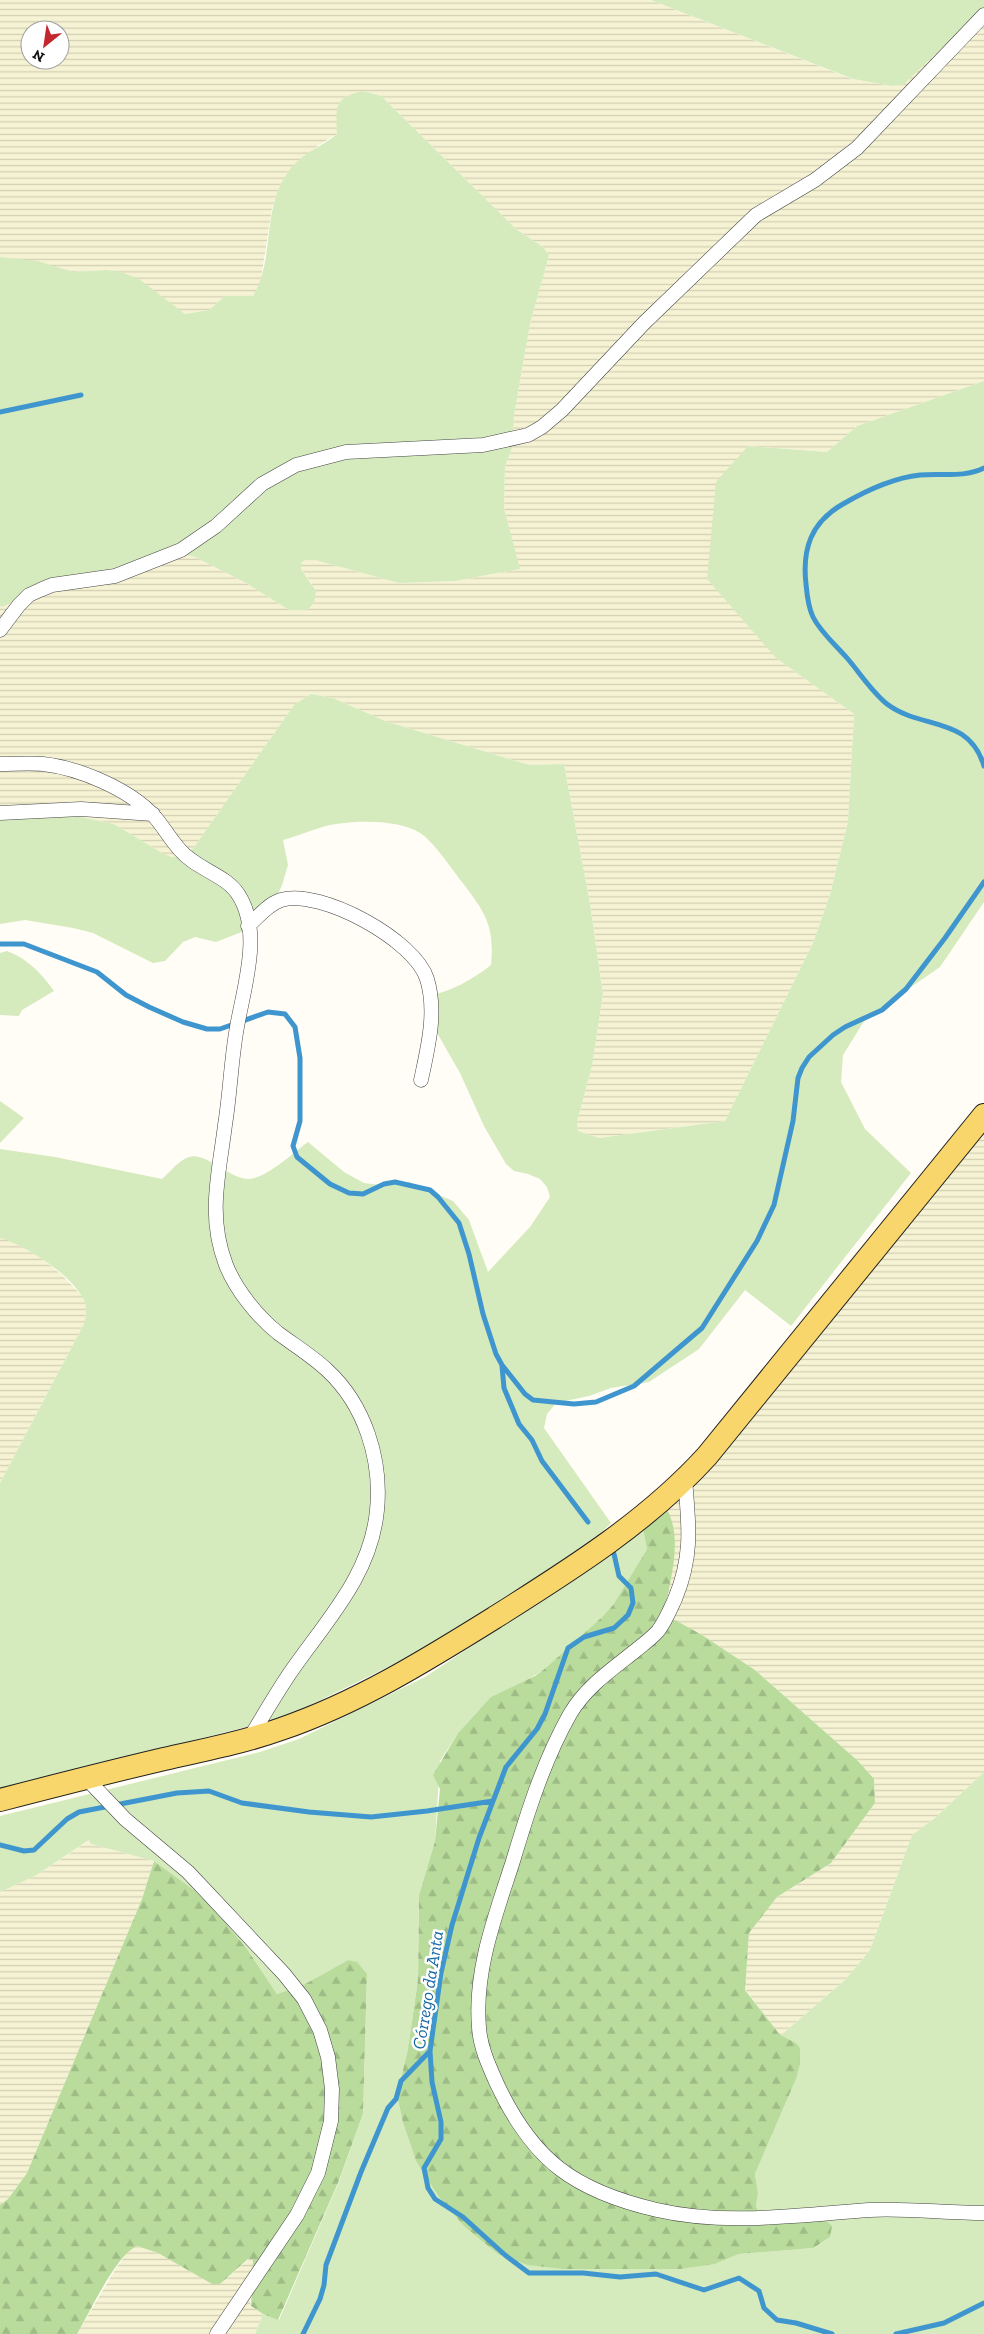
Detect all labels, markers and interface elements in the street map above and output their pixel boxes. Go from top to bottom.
north arrow [20,20,70,70]
text: N [30,46,48,66]
water label: Córrego da Anta [408,1929,448,2051]

